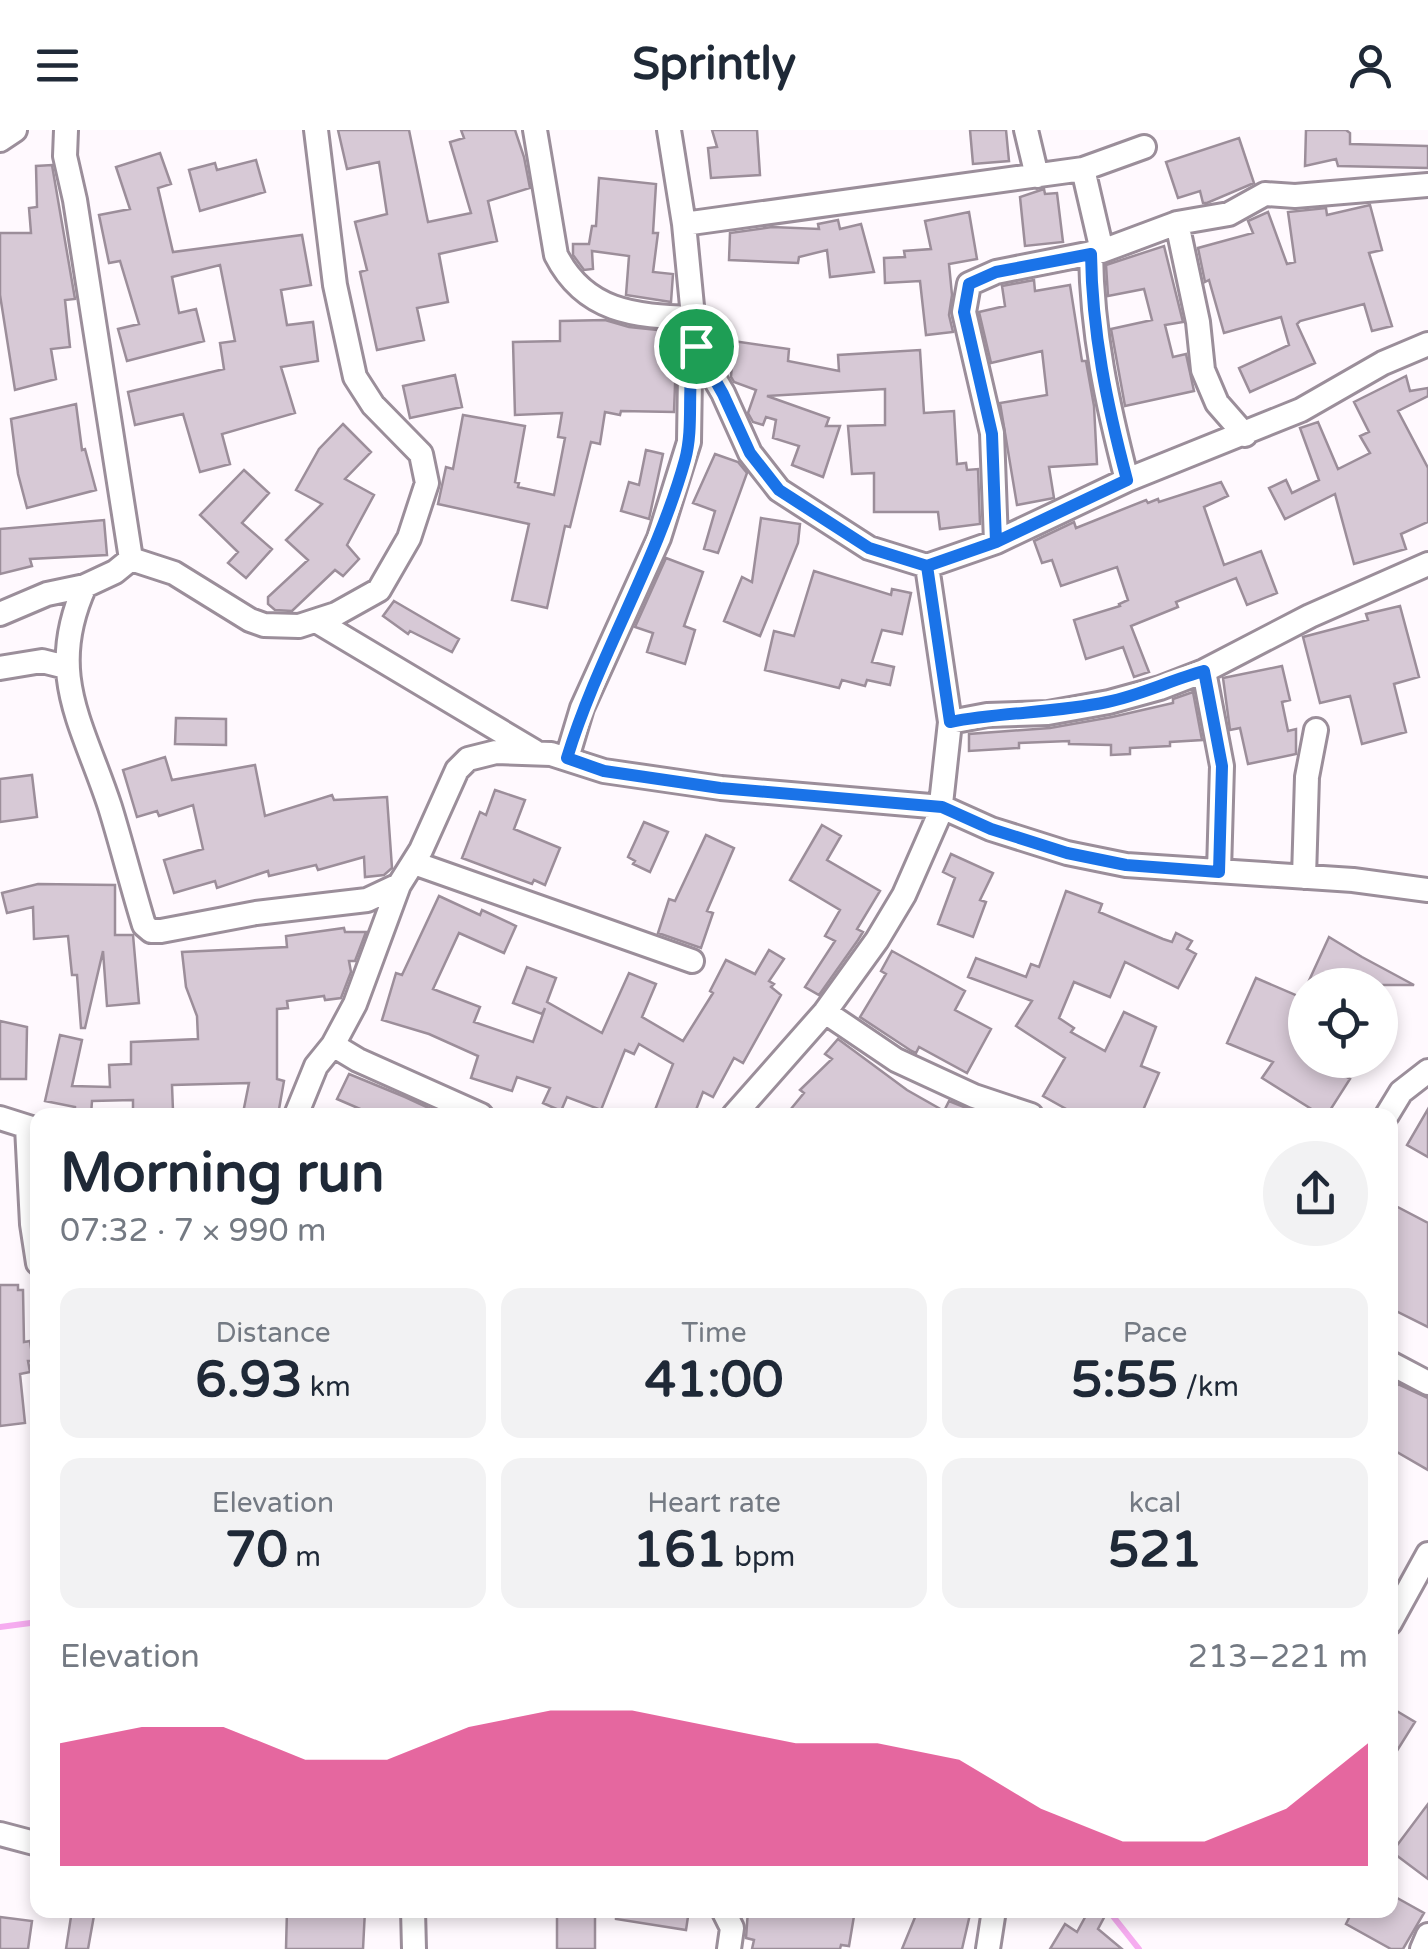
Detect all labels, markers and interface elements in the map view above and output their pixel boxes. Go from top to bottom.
icon: menu [30,38,85,93]
text: Sprintly [632,38,796,92]
icon: person [1343,38,1398,93]
pin [654,304,739,389]
icon: arrive [669,319,724,374]
map controls [1288,968,1398,1078]
button: locate [1288,968,1398,1078]
text: Morning run [60,1141,385,1207]
button: share [1263,1141,1368,1246]
text: 07:32 · 7 × 990 m [60,1212,326,1250]
text: Distance [215,1316,331,1350]
text: Time [681,1316,747,1350]
text: Pace [1123,1316,1187,1350]
text: 6.93 [195,1350,302,1410]
text: 41:00 [645,1350,783,1410]
text: 5:55 [1071,1350,1178,1410]
text: km [302,1370,351,1404]
text: /km [1178,1370,1239,1404]
text: Elevation [212,1486,334,1520]
text: Heart rate [647,1486,781,1520]
text: kcal [1129,1486,1181,1520]
text: 70 [225,1520,288,1580]
text: 161 [633,1520,727,1580]
text: 521 [1108,1520,1202,1580]
text: m [288,1540,321,1574]
text: bpm [727,1540,795,1574]
text: Elevation [60,1638,200,1676]
text: 213–221 m [1188,1638,1368,1676]

